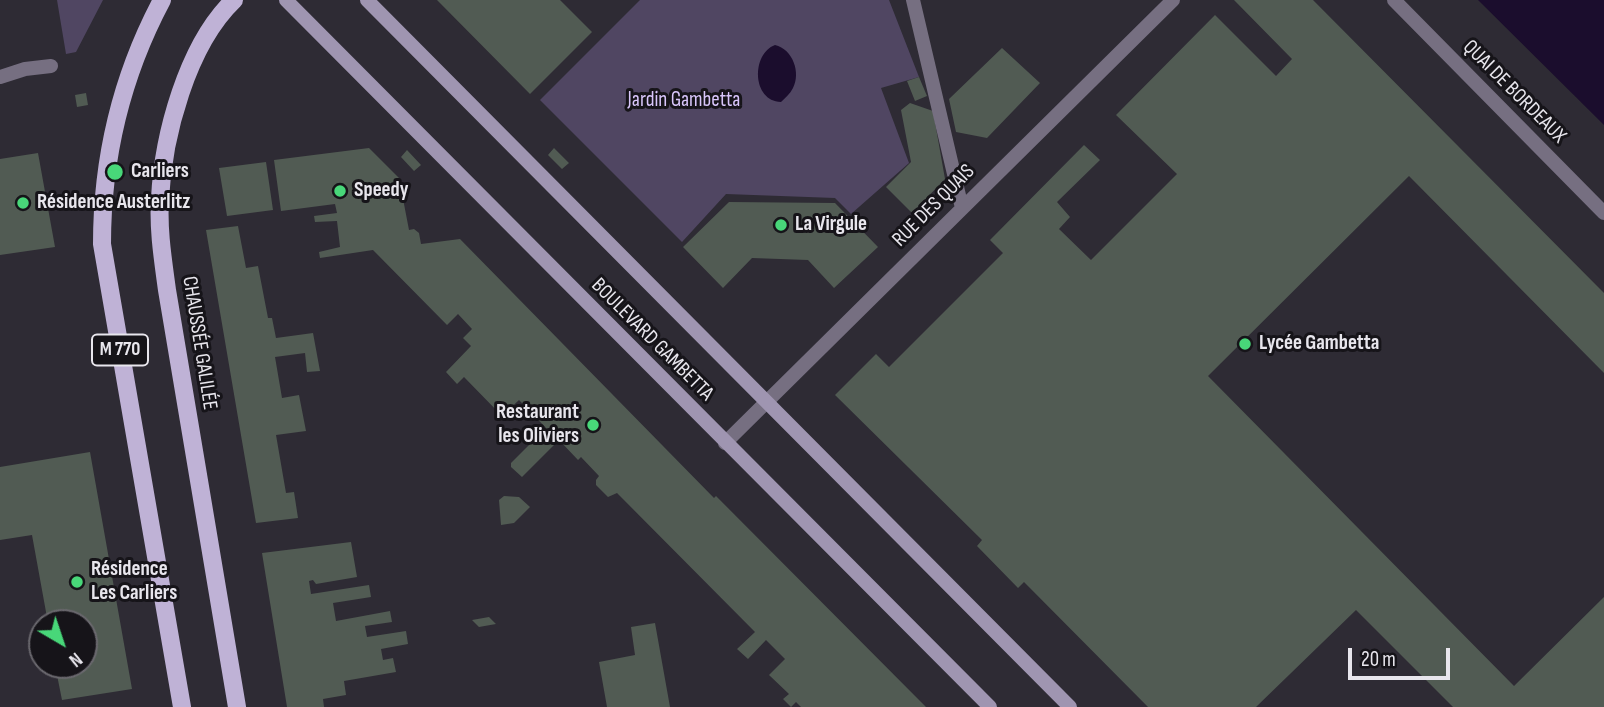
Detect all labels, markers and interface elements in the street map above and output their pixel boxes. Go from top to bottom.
street label: QUAI DE BORDEAUX [1457,35,1571,149]
park label: Jardin Gambetta [628,88,740,114]
place label: Carliers [131,159,189,185]
street label: RUE DES QUAIS [888,160,980,252]
marker: Carliers [105,162,125,182]
place label: Speedy [354,178,408,204]
marker: Speedy [332,183,348,199]
place label: Résidence Austerlitz [37,190,190,216]
marker: Résidence Austerlitz [15,195,31,211]
place label: La Virgule [795,212,867,238]
marker: La Virgule [773,217,789,233]
street label: BOULEVARD GAMBETTA [585,273,719,407]
street label: CHAUSSÉE GALILÉE [176,274,222,412]
place label: Lycée Gambetta [1259,331,1379,357]
road number: M 770 [92,334,148,366]
marker: Lycée Gambetta [1237,336,1253,352]
place label: Restaurant les Oliviers [496,400,579,450]
marker: Restaurant les Oliviers [585,417,601,433]
place label: Résidence Les Carliers [91,557,177,607]
marker: Résidence Les Carliers [69,574,85,590]
north arrow [28,609,98,679]
scale bar [1352,634,1454,678]
text: N [64,647,86,671]
text: 20 m [1361,647,1396,672]

